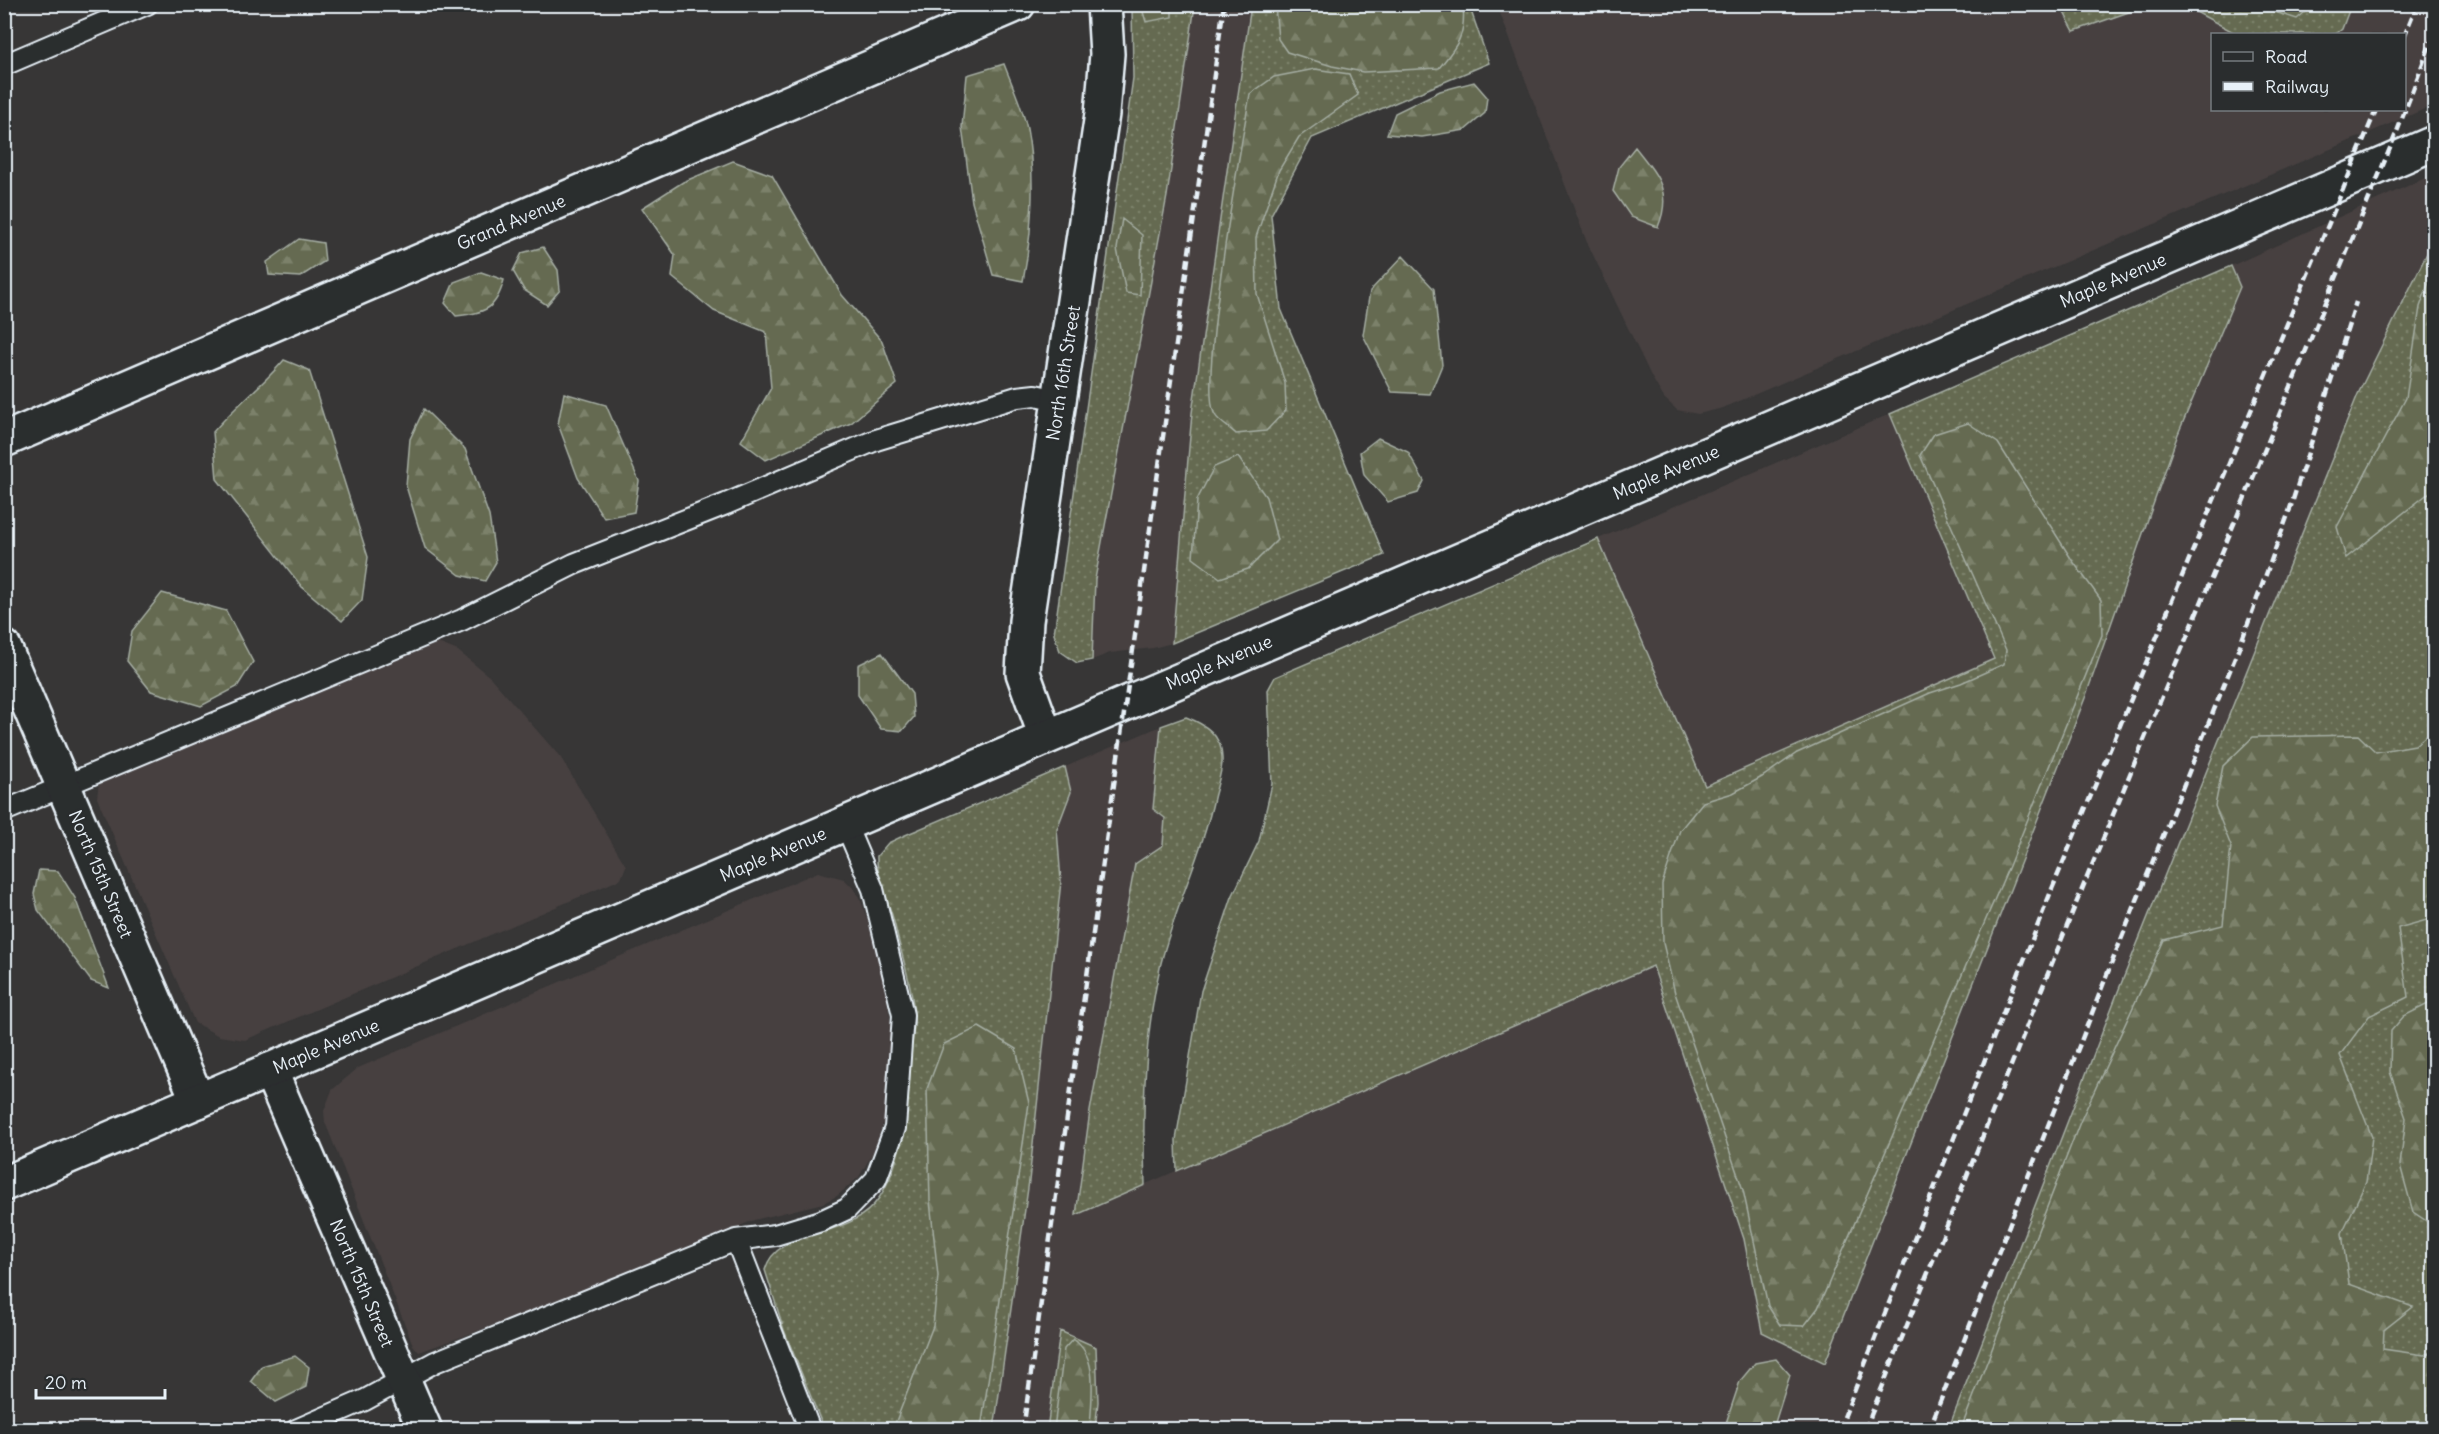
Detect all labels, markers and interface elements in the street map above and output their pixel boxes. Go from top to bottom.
legend [2211,33,2406,111]
text: Road [2265,45,2308,68]
text: Railway [2265,75,2329,98]
street label: Grand Avenue [453,189,569,255]
street label: Maple Avenue [2056,247,2170,313]
street label: North 16th Street [1041,304,1085,442]
street label: Maple Avenue [1609,439,1723,505]
street label: Maple Avenue [1162,629,1276,695]
street label: North 15th Street [64,807,138,941]
street label: Maple Avenue [716,821,830,887]
street label: Maple Avenue [269,1013,383,1079]
street label: North 15th Street [325,1216,399,1350]
scale bar [36,1362,165,1400]
text: 20 m [45,1371,87,1394]

